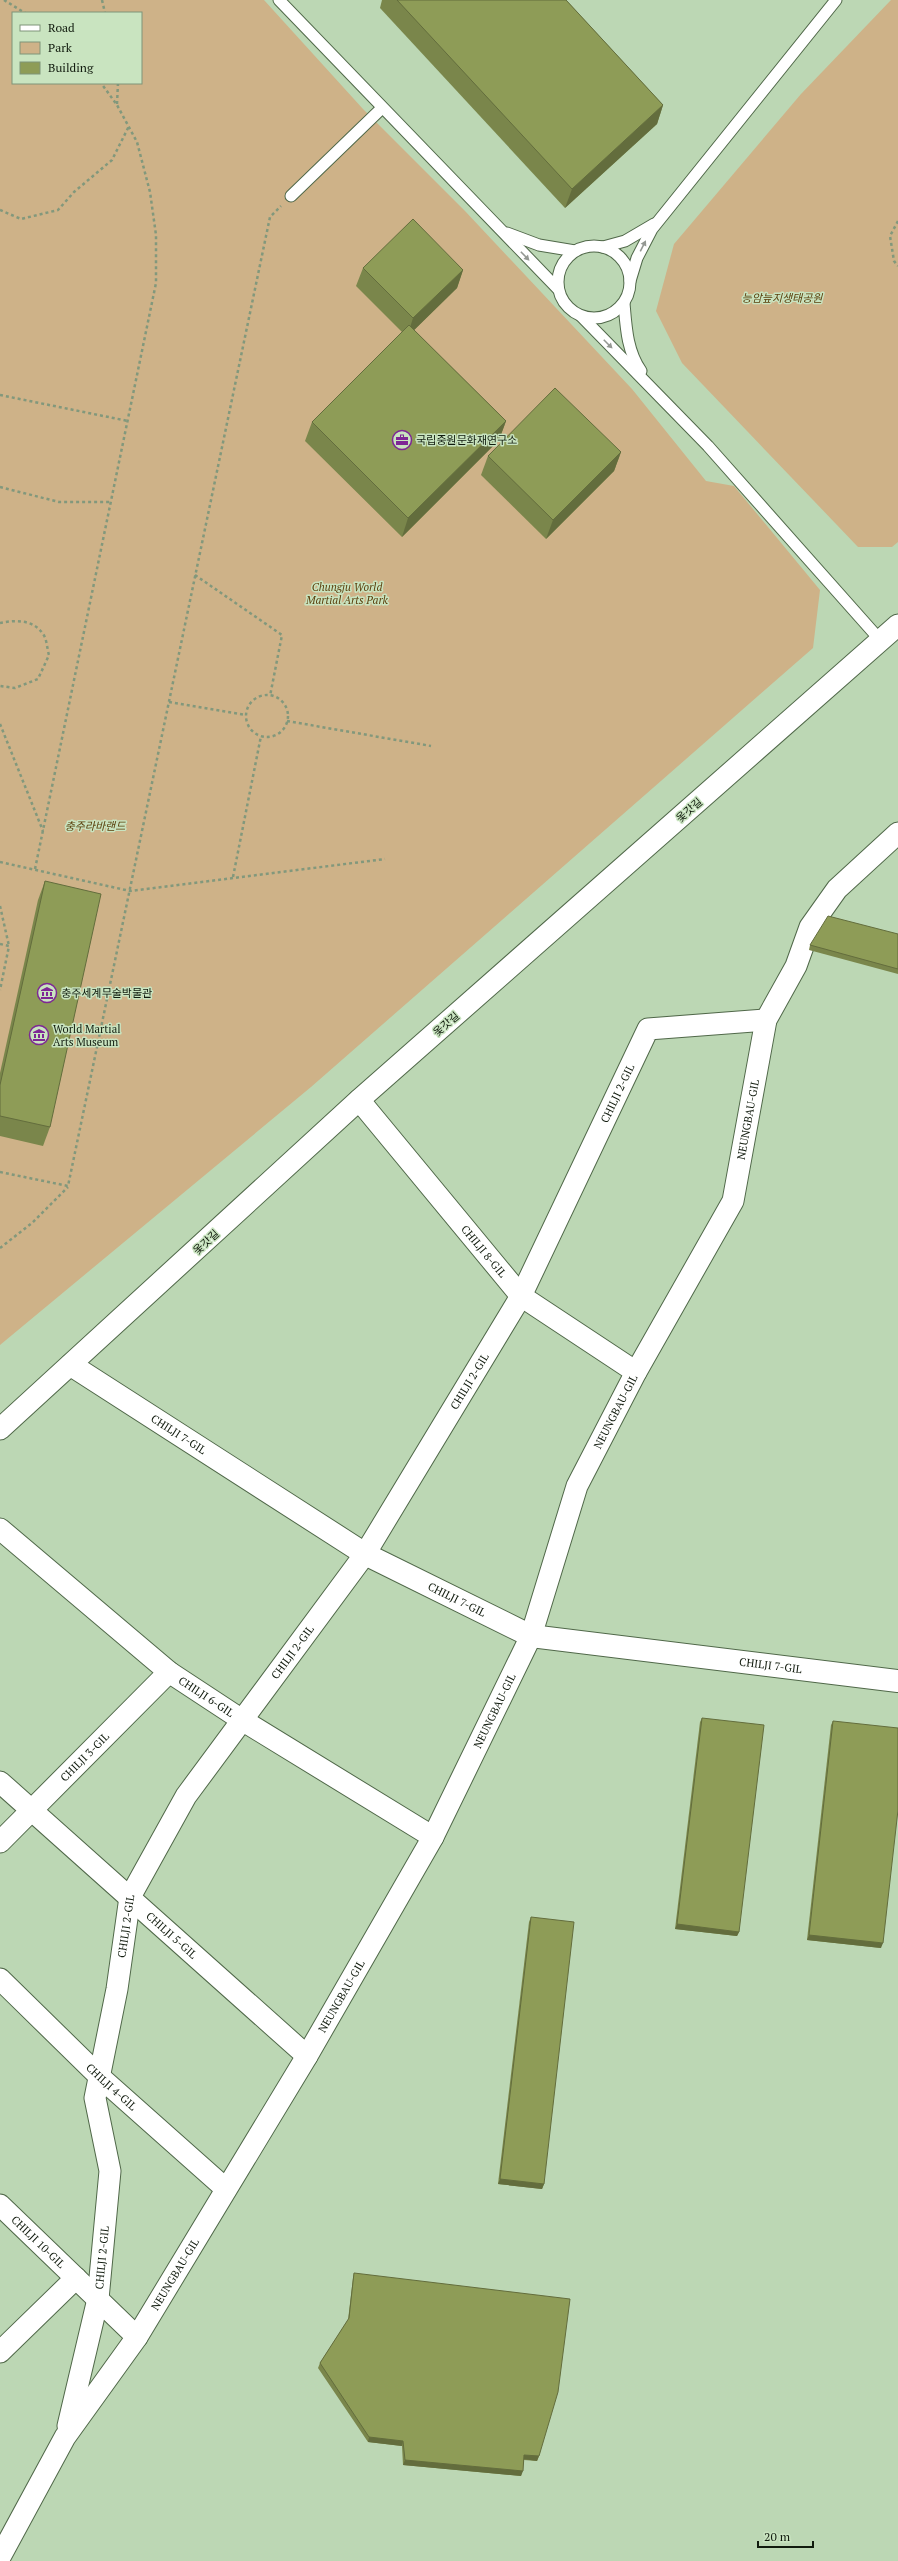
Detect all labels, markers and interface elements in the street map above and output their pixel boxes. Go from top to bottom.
legend [12,12,142,84]
text: Road [48,20,75,35]
text: Park [48,40,73,55]
text: Building [48,60,94,75]
one-way arrow [639,240,646,252]
one-way arrow [520,251,530,261]
park label: 능암늪지생태공원 [742,291,823,305]
one-way arrow [603,339,613,349]
office icon: 국립중원문화재연구소 [391,429,413,451]
place label: 국립중원문화재연구소 [416,433,517,447]
park label: Chungju World Martial Arts Park [305,580,389,607]
street label: 옻갓길 [673,795,705,825]
park label: 충주라바랜드 [65,819,126,833]
museum icon: 충주세계무술박물관 [36,982,58,1004]
place label: 충주세계무술박물관 [61,986,152,1000]
street label: 옻갓길 [430,1009,462,1039]
place label: World Martial Arts Museum [53,1022,121,1049]
museum icon: World Martial Arts Museum [28,1024,50,1046]
street label: CHILJI 2-GIL [597,1062,637,1125]
street label: NEUNGBAU-GIL [734,1078,762,1161]
street label: CHILJI 8-GIL [458,1222,509,1280]
street label: 옻갓길 [190,1227,222,1257]
street label: CHILJI 2-GIL [447,1351,492,1412]
street label: NEUNGBAU-GIL [591,1372,640,1451]
street label: CHILJI 7-GIL [148,1411,209,1457]
street label: CHILJI 7-GIL [426,1579,488,1620]
street label: CHILJI 2-GIL [268,1623,317,1682]
street label: CHILJI 7-GIL [738,1655,803,1676]
street label: NEUNGBAU-GIL [470,1671,519,1751]
street label: CHILJI 6-GIL [176,1673,237,1720]
street label: CHILJI 3-GIL [57,1729,112,1784]
street label: CHILJI 2-GIL [114,1894,137,1959]
street label: CHILJI 5-GIL [143,1909,200,1961]
street label: NEUNGBAU-GIL [315,1958,368,2035]
street label: CHILJI 4-GIL [83,2060,140,2113]
street label: CHILJI 10-GIL [8,2213,68,2271]
street label: CHILJI 2-GIL [92,2225,112,2290]
street label: NEUNGBAU-GIL [148,2236,202,2313]
scale bar [758,2523,813,2549]
text: 20 m [764,2529,791,2544]

